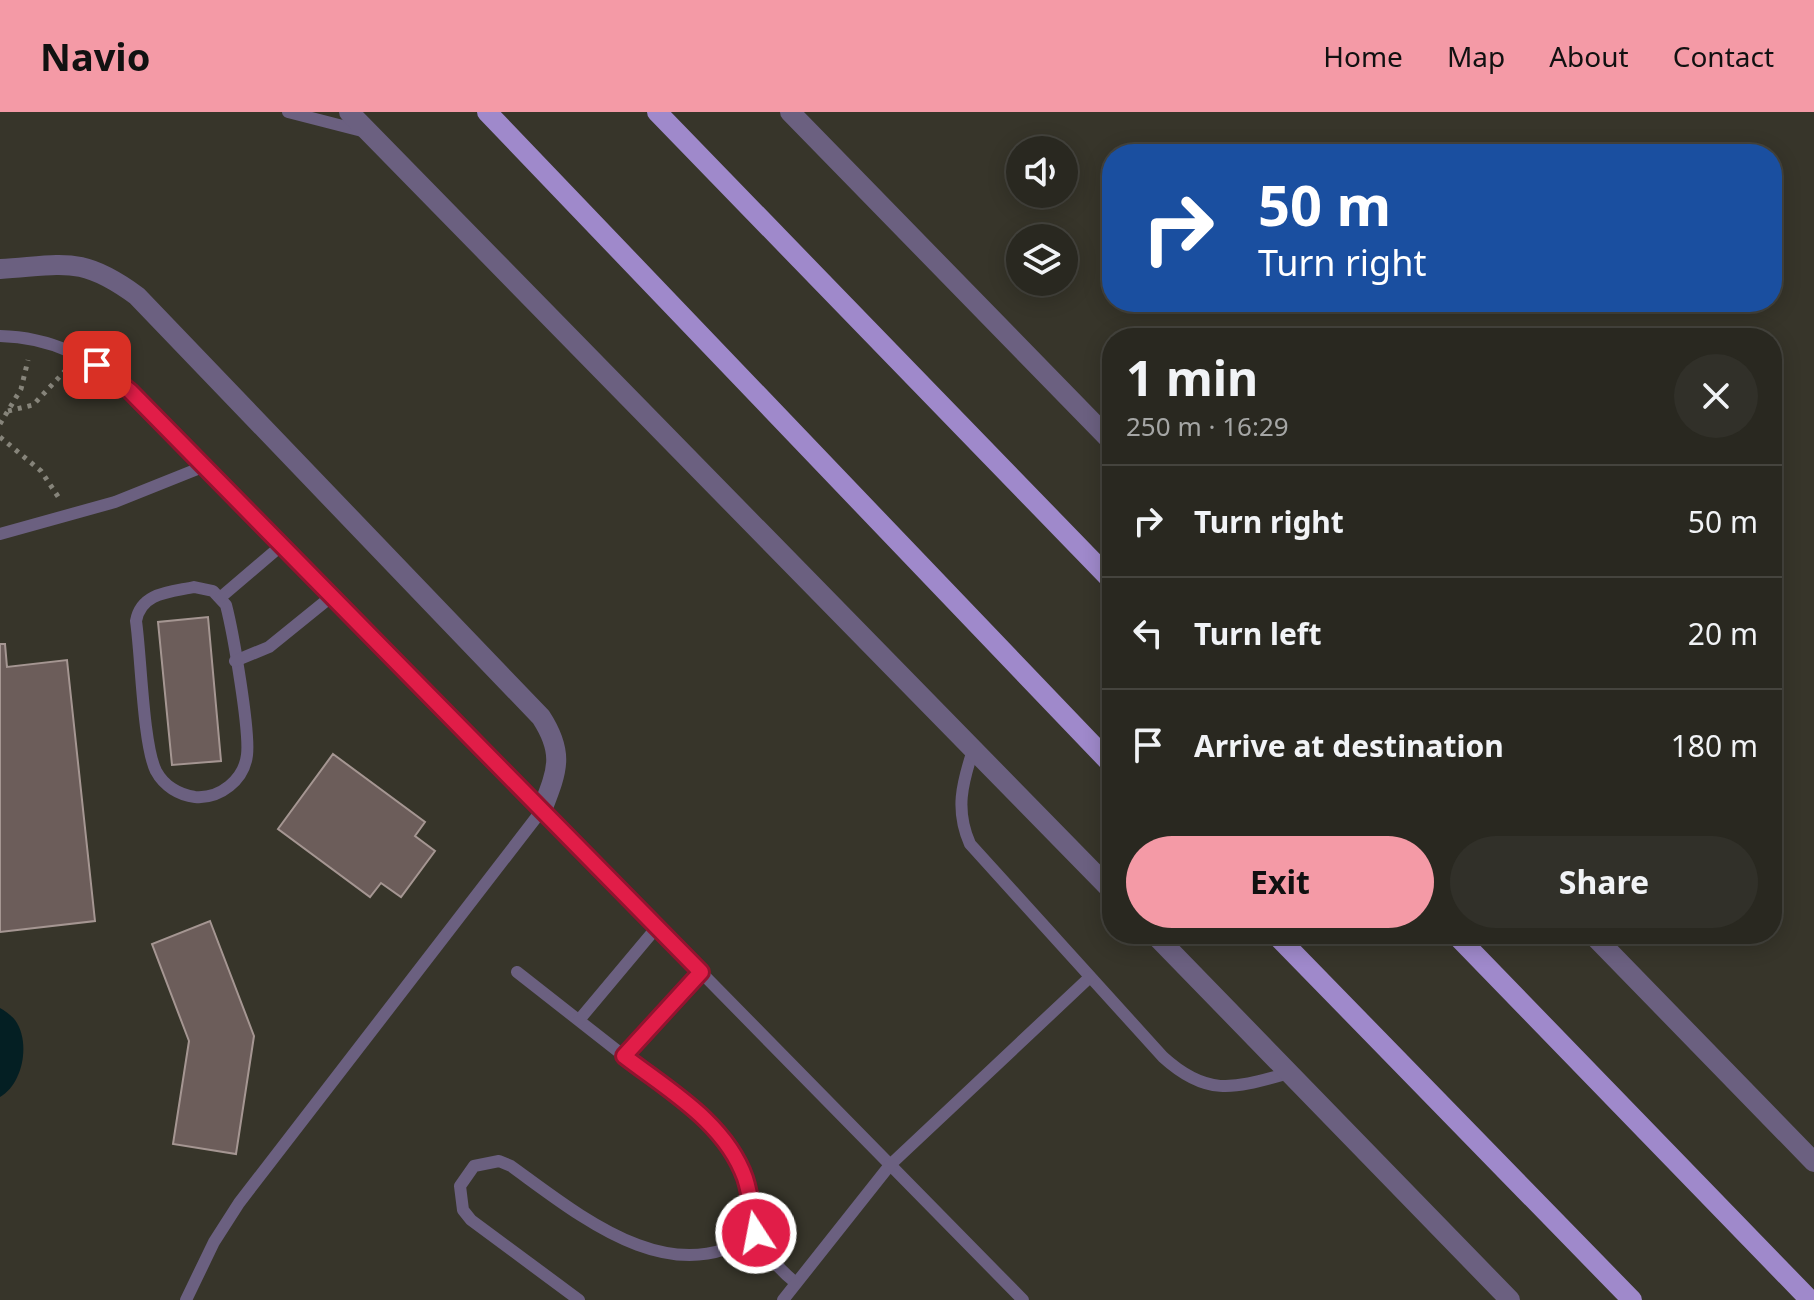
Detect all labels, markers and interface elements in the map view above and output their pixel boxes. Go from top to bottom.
text: Navio [40,30,150,82]
text: Home [1323,37,1403,75]
text: Map [1447,37,1505,75]
text: About [1549,37,1629,75]
text: Contact [1673,37,1774,75]
map controls [1006,136,1078,296]
button: sound [1006,136,1078,208]
text: 50 m [1258,166,1391,242]
icon: right [1126,176,1230,280]
button: layers [1006,224,1078,296]
text: Turn right [1258,238,1426,287]
pin [63,331,131,399]
icon: arrive [75,343,119,387]
text: 1 min [1126,345,1258,410]
button: close [1674,354,1758,438]
text: 250 m · 16:29 [1126,408,1289,444]
icon: right [1126,499,1170,543]
text: Turn right [1194,501,1344,542]
text: 50 m [1688,501,1758,542]
icon: left [1126,611,1170,655]
text: Turn left [1194,613,1322,654]
text: 20 m [1688,613,1758,654]
icon: arrive [1126,723,1170,767]
text: Arrive at destination [1194,725,1504,766]
text: 180 m [1671,725,1758,766]
button: Exit [1126,836,1434,928]
button: Share [1450,836,1758,928]
position arrow [714,1191,798,1275]

